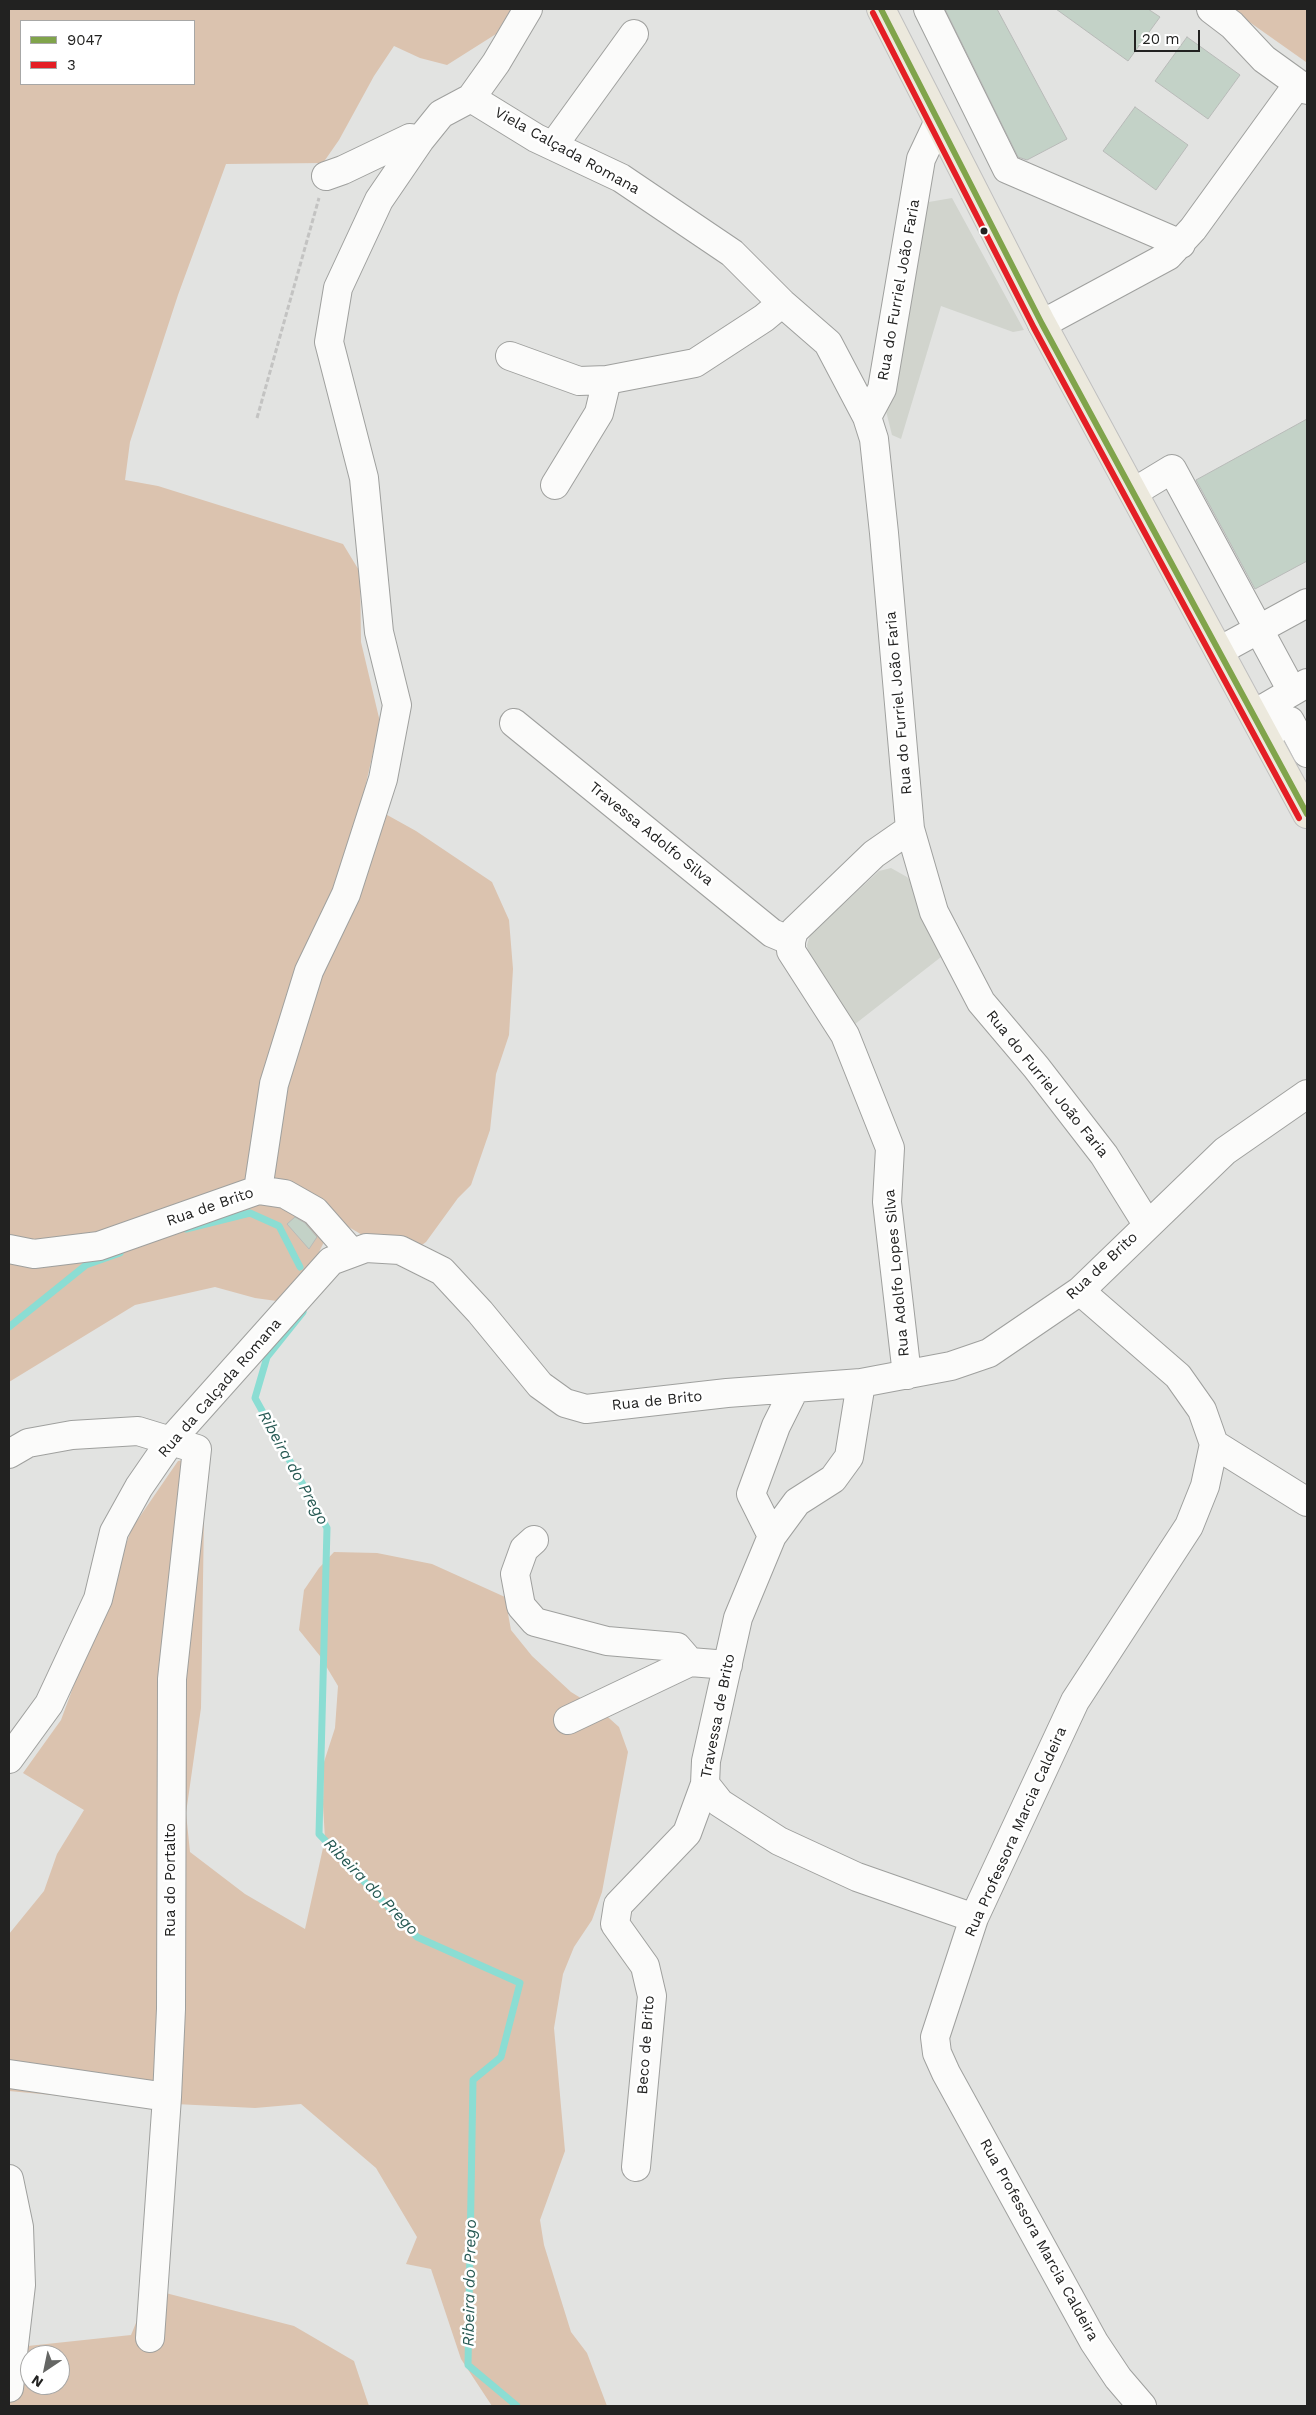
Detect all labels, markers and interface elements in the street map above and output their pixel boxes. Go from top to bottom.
legend [20,20,195,85]
scale bar [1136,20,1202,52]
text: 20 m [1142,30,1180,48]
text: 9047 [67,31,102,49]
text: 3 [67,56,76,74]
street label: Viela Calçada Romana [491,104,643,198]
street label: Rua do Furriel João Faria [874,198,924,382]
unlabelled marker [979,226,989,236]
street label: Rua do Furriel João Faria [882,611,916,795]
street label: Travessa Adolfo Silva [585,778,717,890]
street label: Rua do Furriel João Faria [982,1007,1112,1161]
street label: Rua de Brito [164,1184,256,1230]
street label: Rua Adolfo Lopes Silva [881,1189,913,1357]
street label: Rua de Brito [1063,1228,1141,1304]
street label: Rua da Calçada Romana [155,1315,285,1461]
street label: Rua de Brito [611,1387,703,1415]
water label: Ribeira do Prego [254,1408,332,1528]
street label: Travessa de Brito [697,1652,739,1780]
street label: Rua Professora Marcia Caldeira [961,1724,1071,1940]
street label: Rua do Portalto [162,1823,180,1937]
water label: Ribeira do Prego [320,1834,422,1940]
street label: Beco de Brito [634,1995,658,2095]
street label: Rua Professora Marcia Caldeira [976,2136,1102,2344]
water label: Ribeira do Prego [459,2219,481,2347]
north arrow [20,2345,70,2395]
text: N [28,2372,46,2391]

